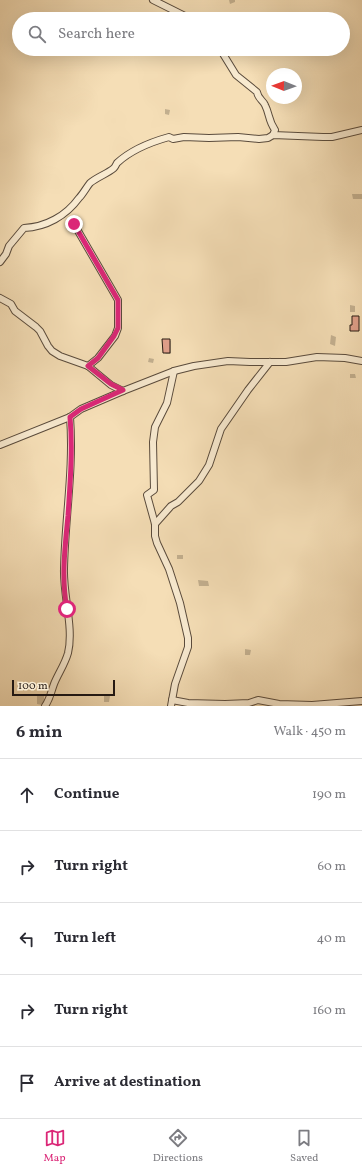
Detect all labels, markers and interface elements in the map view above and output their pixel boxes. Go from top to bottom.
search box [12,12,350,56]
icon: search [26,23,48,45]
text: Search here [58,24,135,45]
north arrow [266,68,302,104]
route end [65,215,83,233]
route start [58,600,76,618]
scale bar [12,678,115,697]
text: 100 m [18,679,48,694]
text: 6 min [16,721,62,744]
text: Walk · 450 m [273,723,346,741]
icon: ahead [16,784,38,806]
text: Continue [54,784,119,805]
text: 190 m [312,786,346,804]
icon: right [16,856,38,878]
text: Turn right [54,856,128,877]
text: 60 m [318,858,346,876]
icon: left [16,928,38,950]
text: Turn left [54,928,116,949]
text: 40 m [317,930,346,948]
icon: right [16,1000,38,1022]
text: Turn right [54,1000,128,1021]
text: 160 m [312,1002,346,1020]
icon: arrive [16,1072,38,1094]
text: Arrive at destination [54,1072,201,1093]
tab: Map [44,1127,66,1166]
tab: Directions [153,1127,203,1166]
tab: Saved [290,1127,318,1166]

